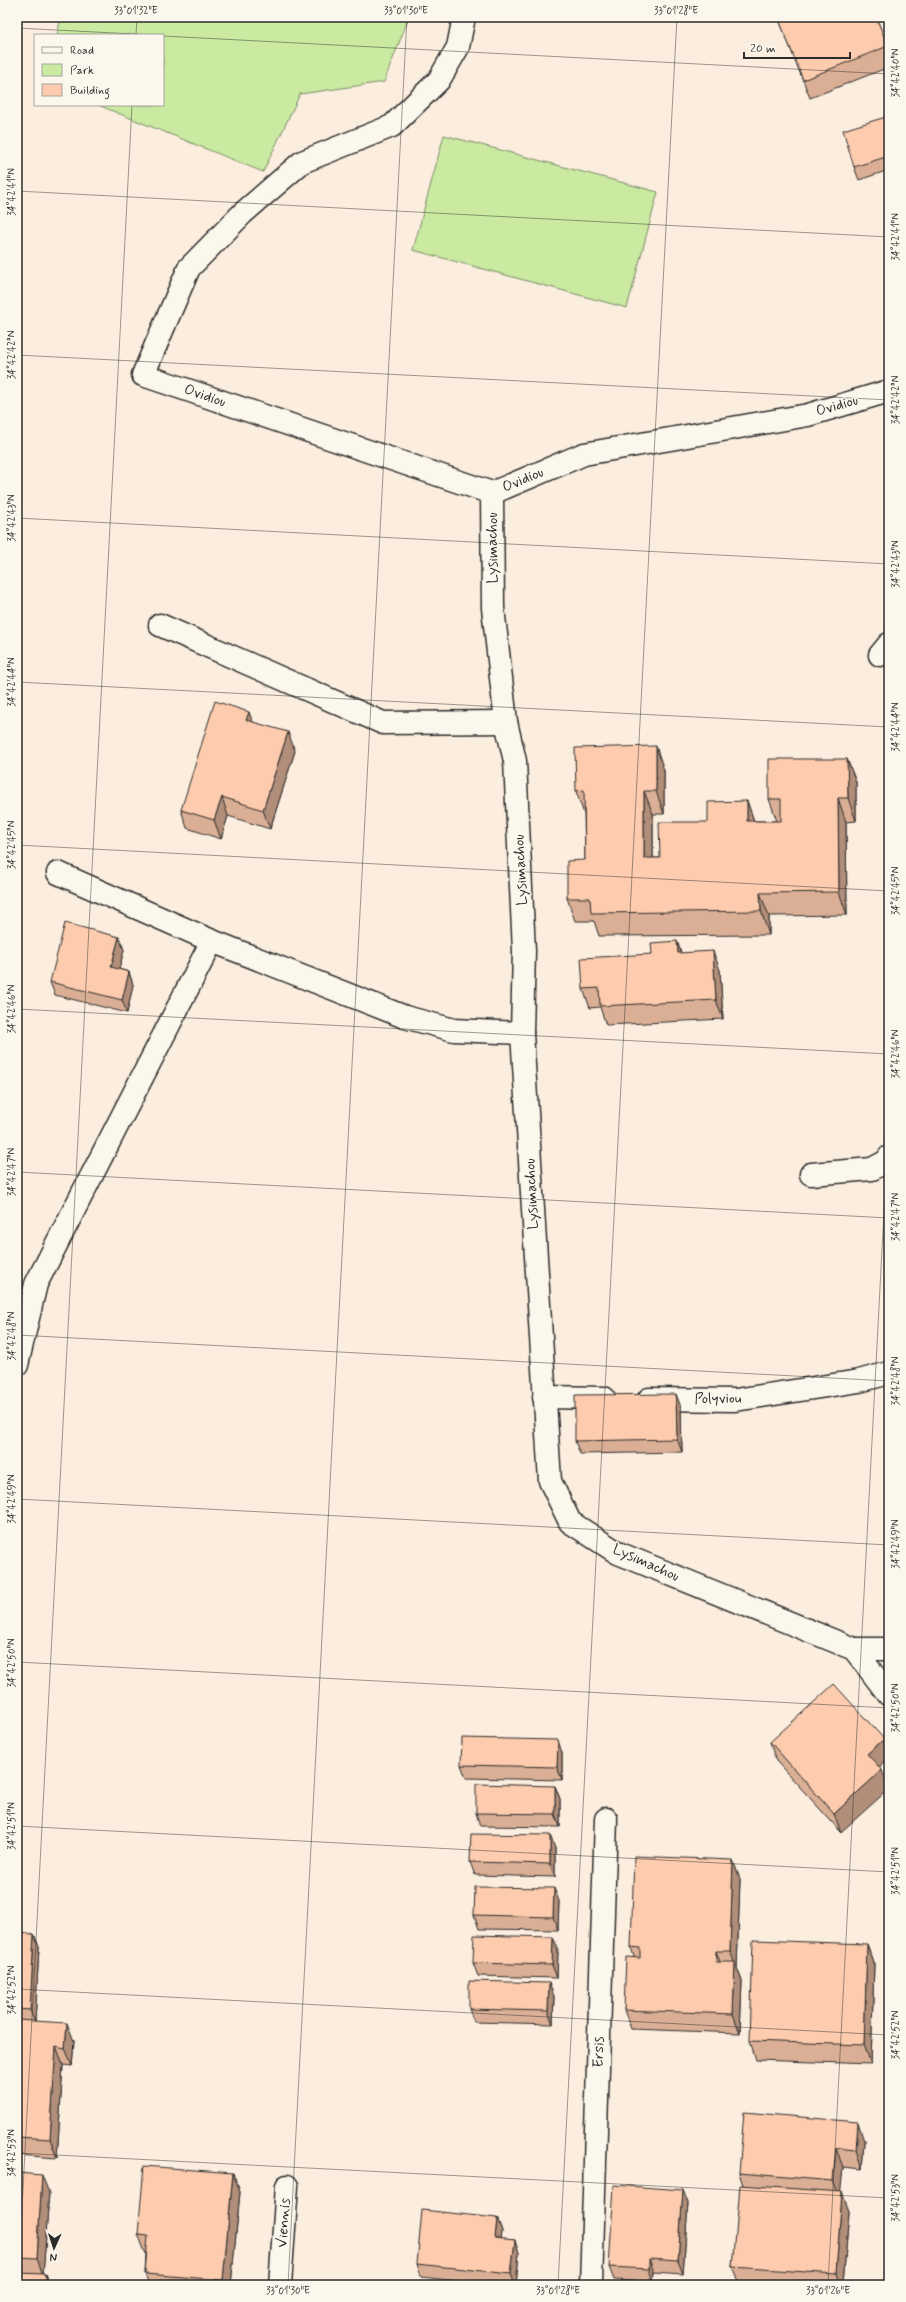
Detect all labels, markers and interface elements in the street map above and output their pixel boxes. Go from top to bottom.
text: 33°01'32"E [114,4,158,18]
text: 33°01'30"E [384,4,428,18]
text: 33°01'28"E [654,4,698,18]
legend [34,34,164,106]
scale bar [744,34,850,60]
text: 20 m [750,41,776,57]
text: Road [70,43,94,59]
text: 34°42'40"N [889,48,903,98]
text: Park [70,63,94,79]
text: Building [70,83,110,100]
text: 34°42'41"N [5,168,19,216]
text: 34°42'41"N [889,213,903,261]
text: 34°42'42"N [5,330,19,379]
text: 34°42'42"N [889,375,903,424]
street label: Ovidiou [181,380,229,412]
street label: Ovidiou [814,390,860,422]
street label: Ovidiou [499,462,547,498]
text: 34°42'43"N [5,494,19,542]
street label: Lysimachou [483,512,503,584]
text: 34°42'43"N [889,540,903,588]
text: 34°42'44"N [5,657,19,707]
text: 34°42'44"N [889,702,903,752]
text: 34°42'45"N [5,820,19,869]
street label: Lysimachou [509,834,533,906]
text: 34°42'45"N [889,866,903,915]
text: 34°42'46"N [5,984,19,1033]
text: 34°42'46"N [889,1029,903,1078]
text: 34°42'47"N [5,1147,19,1196]
street label: Lysimachou [520,1158,544,1230]
text: 34°42'47"N [889,1192,903,1241]
text: 34°42'48"N [5,1311,19,1360]
text: 34°42'48"N [889,1356,903,1405]
street label: Polyviou [694,1389,742,1409]
text: 34°42'49"N [5,1474,19,1524]
text: 34°42'49"N [889,1519,903,1569]
street label: Lysimachou [609,1539,683,1587]
text: 34°42'50"N [5,1638,19,1688]
text: 34°42'50"N [889,1683,903,1733]
text: 34°42'51"N [5,1802,19,1850]
text: 34°42'51"N [889,1847,903,1895]
text: 34°42'52"N [5,1965,19,2014]
text: 34°42'52"N [889,2010,903,2059]
street label: Ersis [588,2036,610,2068]
text: 34°42'53"N [5,2129,19,2177]
text: 34°42'53"N [889,2174,903,2222]
street label: Viennis [272,2197,296,2248]
north arrow [34,2228,74,2268]
text: N [50,2250,58,2264]
text: 33°01'30"E [266,2284,310,2298]
text: 33°01'28"E [536,2284,580,2298]
text: 33°01'26"E [806,2284,850,2298]

